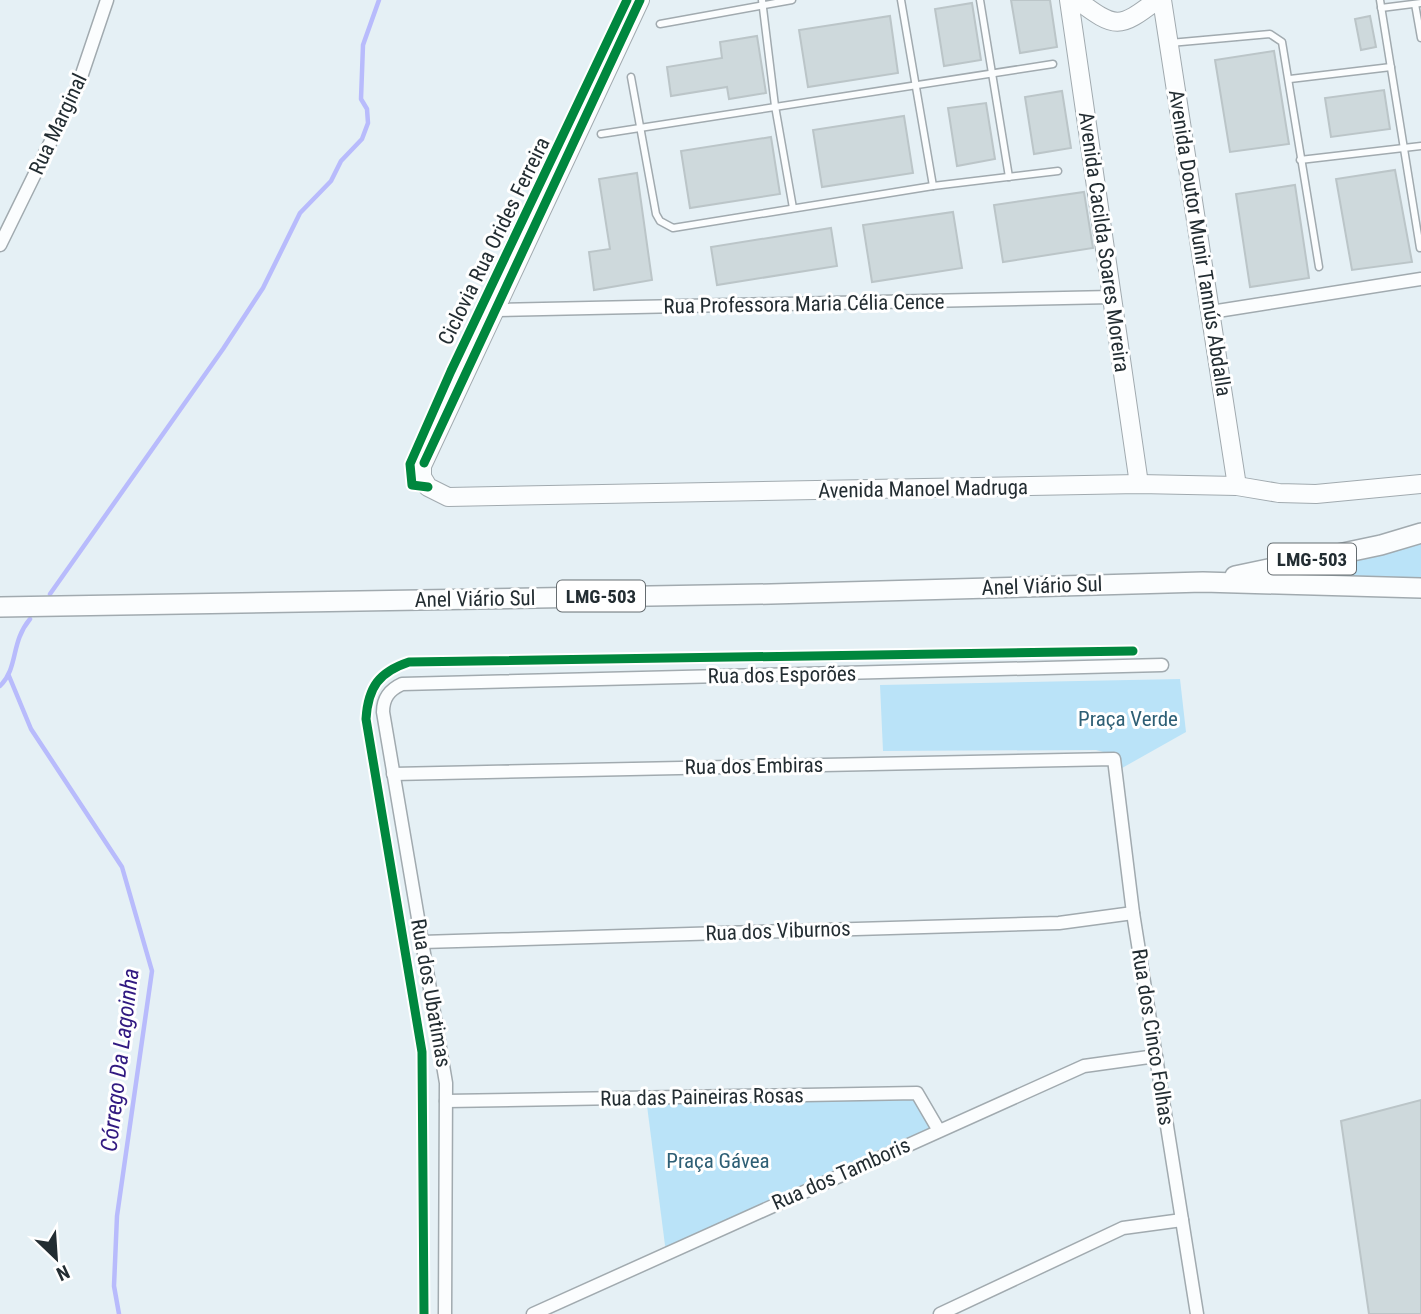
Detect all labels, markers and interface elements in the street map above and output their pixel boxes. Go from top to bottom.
street label: Rua Marginal [24,70,92,178]
street label: Avenida Doutor Munir Tannús Abdalla [1164,88,1236,398]
street label: Avenida Cacilda Soares Moreira [1074,110,1134,374]
street label: Ciclovia Rua Orides Ferreira [433,133,555,349]
street label: Rua Professora Maria Célia Cence [663,290,945,318]
street label: Avenida Manoel Madruga [818,475,1028,503]
road number: LMG-503 [1268,544,1356,574]
street label: Anel Viário Sul [981,572,1103,600]
road number: LMG-503 [557,580,645,611]
street label: Anel Viário Sul [414,586,536,612]
street label: Rua dos Esporões [707,662,857,688]
park label: Praça Verde [1078,707,1178,731]
street label: Rua dos Embiras [685,753,823,779]
street label: Rua dos Viburnos [705,916,851,946]
street label: Rua dos Ubatimas [406,917,456,1069]
street label: Rua dos Cinco Folhas [1127,947,1179,1127]
water label: Córrego Da Lagoinha [95,967,145,1153]
street label: Rua das Paineiras Rosas [600,1083,804,1111]
street label: Rua dos Tamboris [768,1133,914,1215]
park label: Praça Gávea [666,1149,770,1173]
north arrow [21,1223,91,1293]
text: N [53,1260,73,1286]

